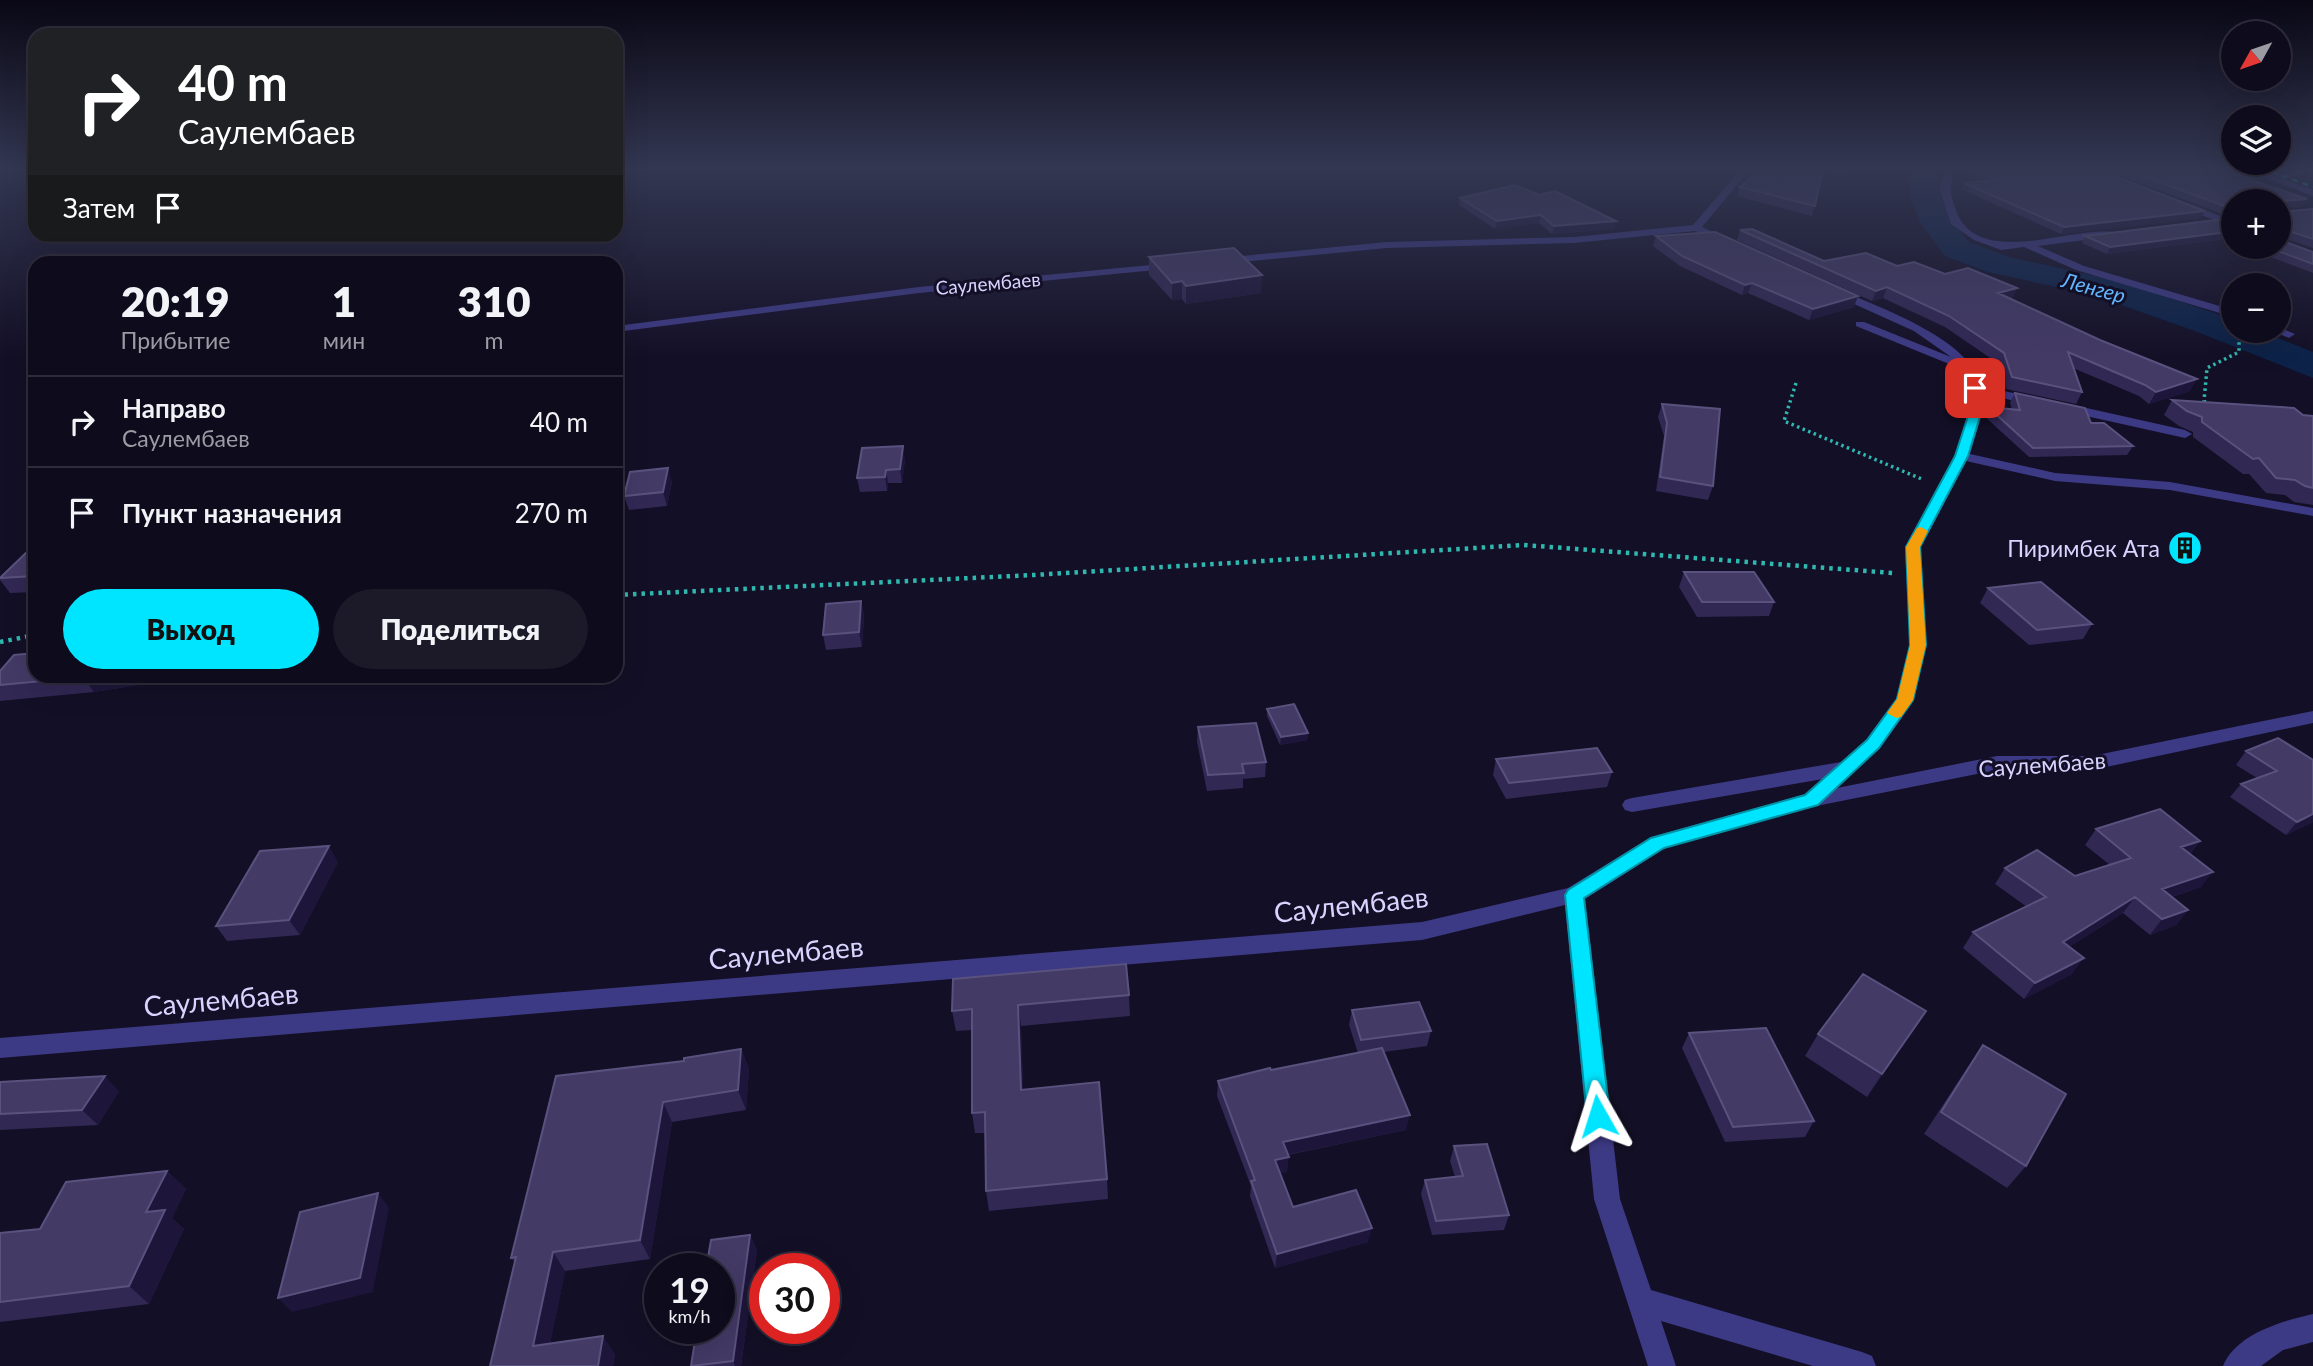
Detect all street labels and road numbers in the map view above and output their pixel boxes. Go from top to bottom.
street label: Саулембаев [934,267,1042,299]
street label: Саулембаев [1977,746,2107,782]
street label: Саулембаев [1272,879,1430,929]
street label: Саулембаев [707,928,865,976]
street label: Саулембаев [142,975,300,1023]

